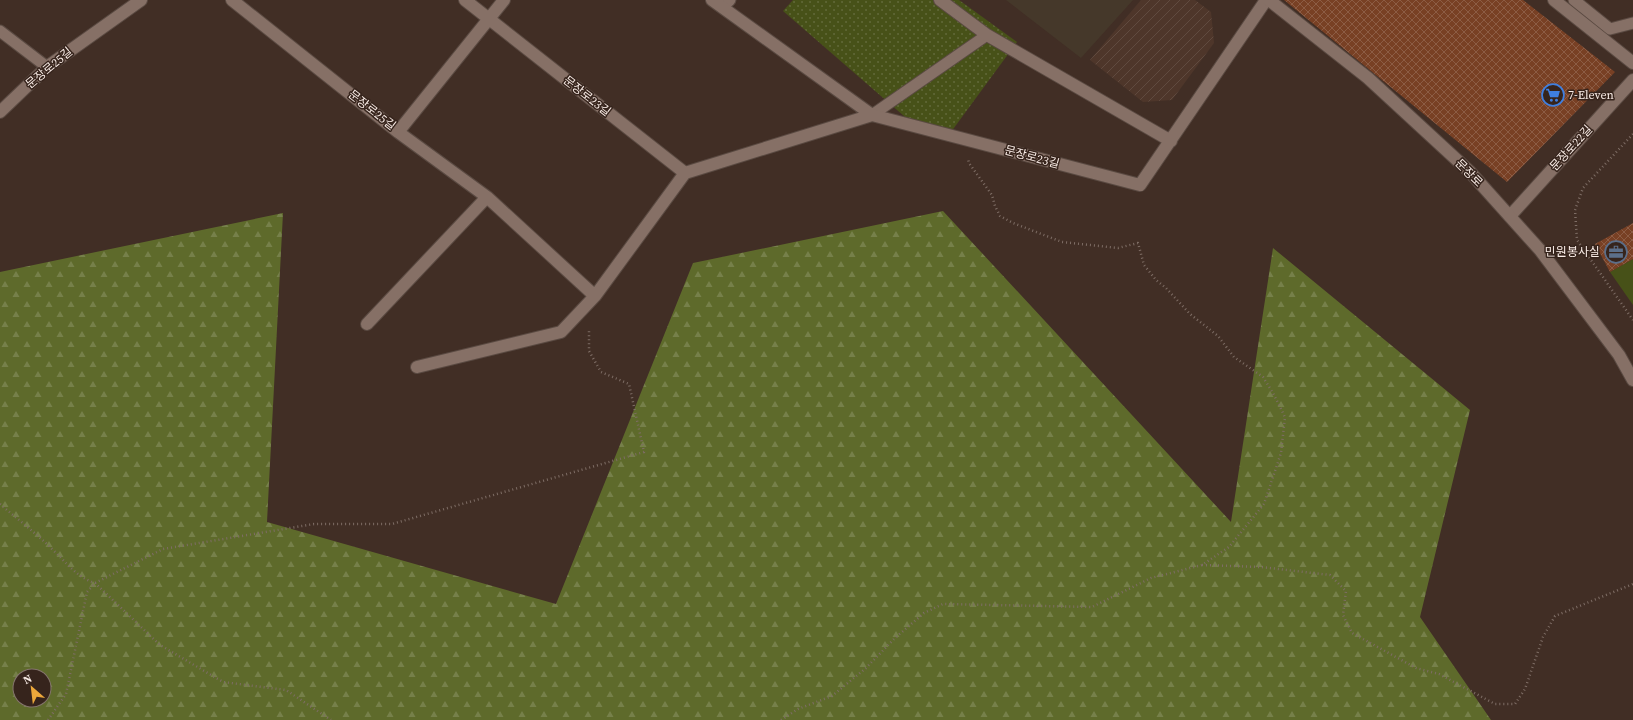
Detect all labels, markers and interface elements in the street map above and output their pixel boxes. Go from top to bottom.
street label: 문장로25길 [22,44,76,92]
street label: 문장로23길 [560,72,614,120]
supermarket icon: 7-Eleven [1540,82,1566,108]
street label: 문장로25길 [345,86,399,134]
place label: 7-Eleven [1568,87,1614,103]
street label: 문장로22길 [1546,122,1596,174]
street label: 문장로23길 [1003,142,1061,172]
street label: 문장로 [1452,156,1486,190]
office icon: 민원봉사실 [1603,239,1629,265]
place label: 민원봉사실 [1545,244,1600,260]
north arrow [12,668,52,708]
text: N [20,671,35,688]

